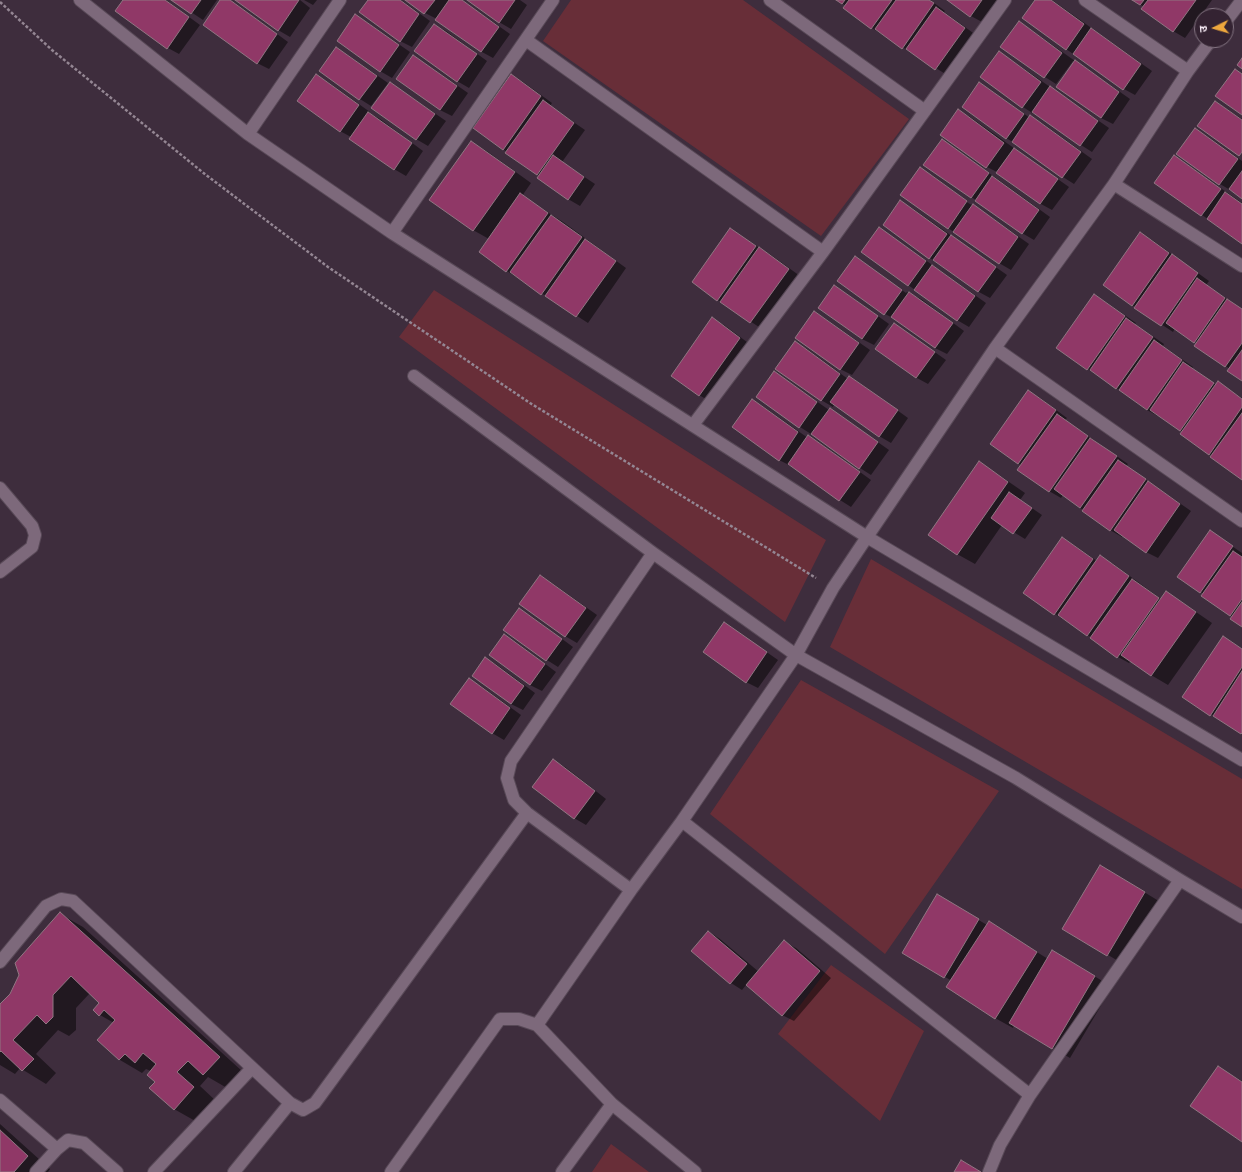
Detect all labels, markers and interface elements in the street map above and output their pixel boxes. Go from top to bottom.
north arrow [1194,8,1234,48]
text: उ [1196,25,1210,33]

